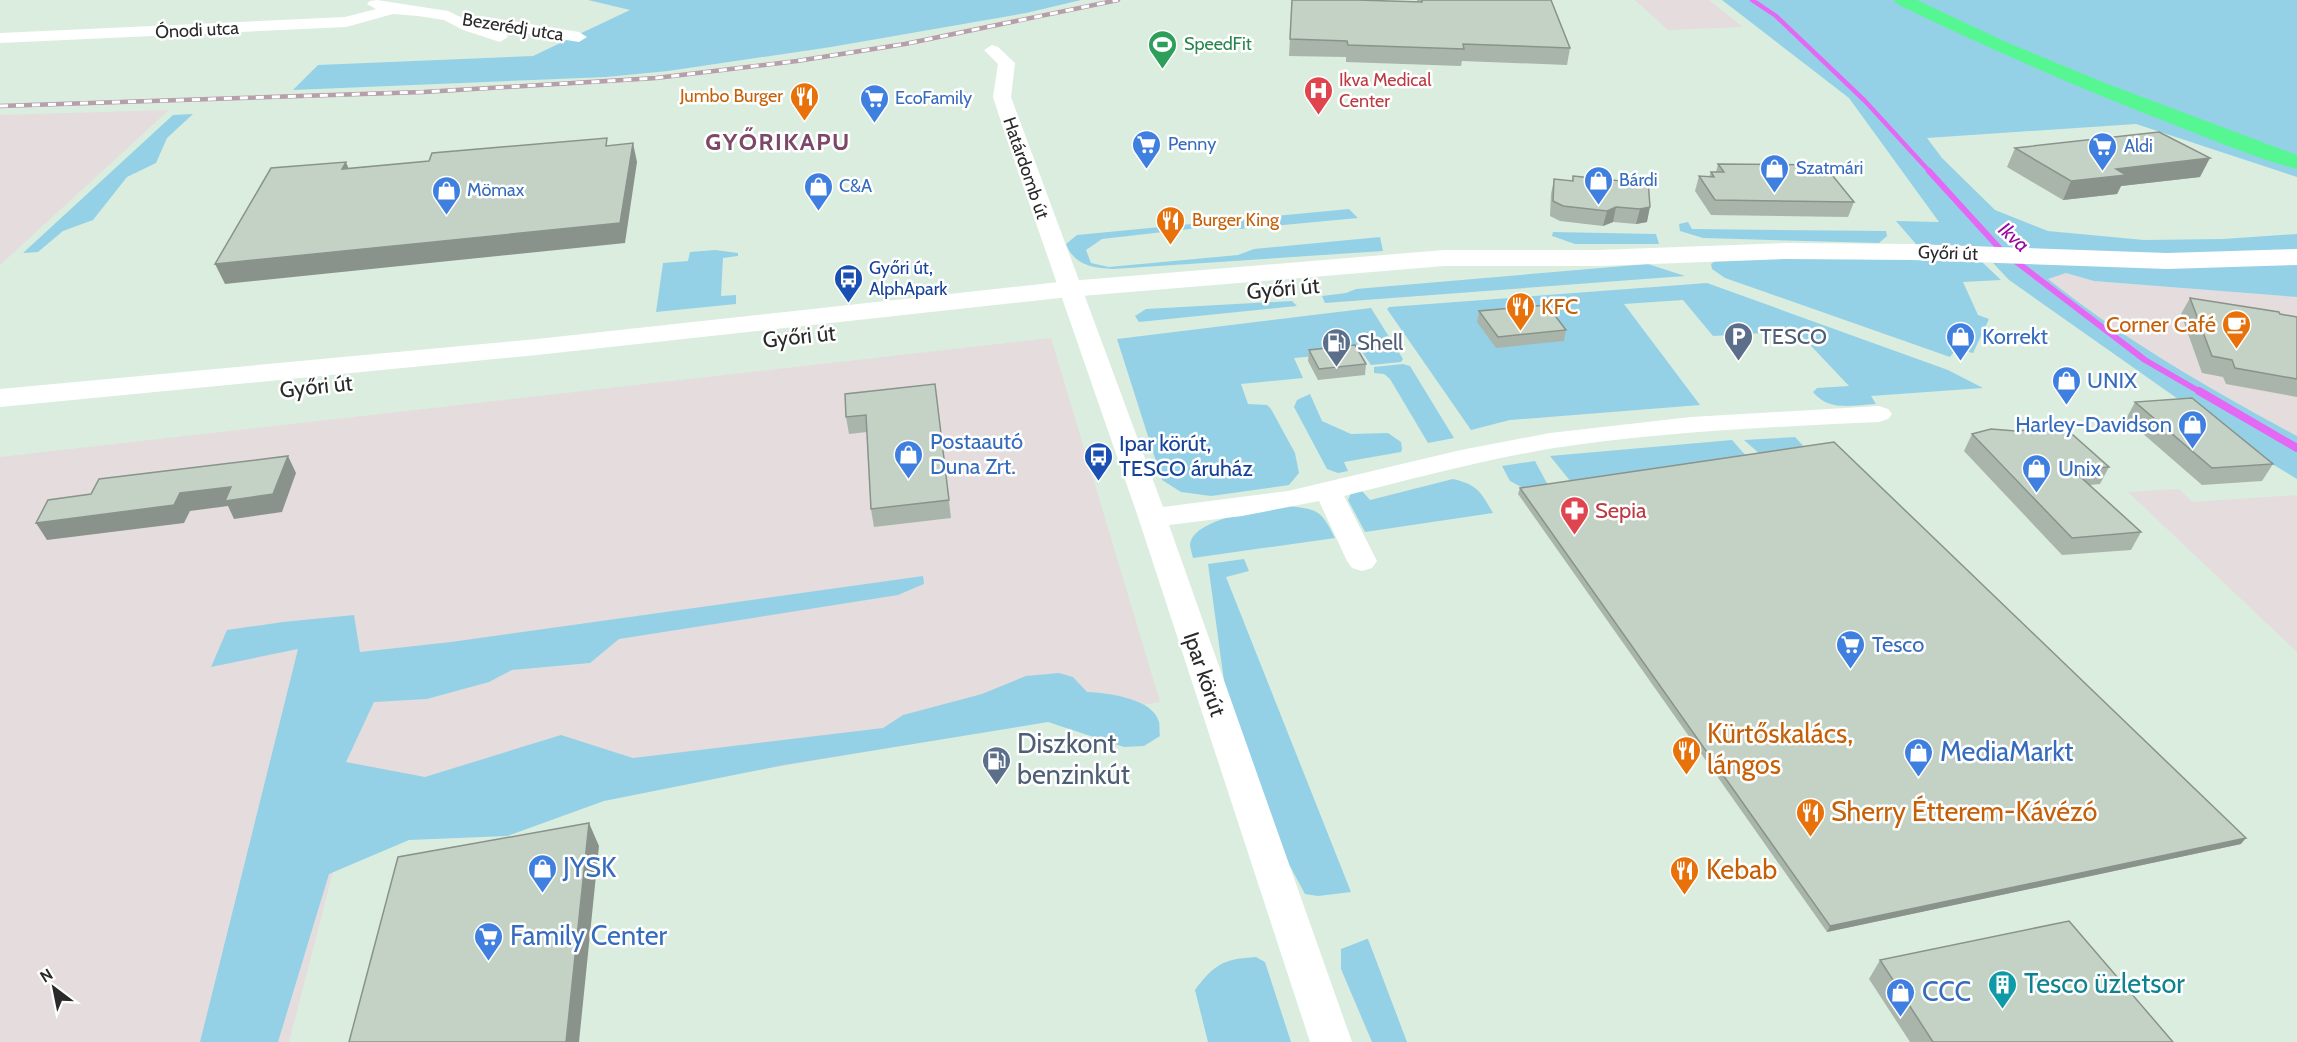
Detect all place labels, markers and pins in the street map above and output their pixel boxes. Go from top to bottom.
sports icon: SpeedFit [1147,28,1179,70]
place label: SpeedFit [1184,33,1252,55]
place label: Ikva Medical Center [1339,69,1432,112]
hospital icon: Ikva Medical Center [1302,74,1334,116]
restaurant icon: Jumbo Burger [788,80,820,122]
supermarket icon: EcoFamily [858,82,890,124]
place label: Jumbo Burger [679,85,783,107]
place label: EcoFamily [895,87,972,109]
supermarket icon: Penny [1131,128,1163,170]
supermarket icon: Aldi [2087,130,2119,172]
place label: Penny [1168,133,1216,155]
place label: Aldi [2124,135,2153,157]
shop icon: Szatmári [1759,152,1791,194]
place label: Szatmári [1796,157,1863,179]
shop icon: Bárdi [1582,164,1614,206]
place label: Bárdi [1619,169,1658,191]
shop icon: C&A [802,170,834,212]
shop icon: Mömax [430,174,462,216]
place label: C&A [839,175,872,197]
place label: Mömax [467,179,525,201]
restaurant icon: Burger King [1155,204,1187,246]
place label: Burger King [1192,209,1280,231]
place label: Győri út, AlphApark [869,257,948,300]
bus stop icon: Győri út, AlphApark [832,262,864,304]
restaurant icon: KFC [1504,290,1536,332]
place label: KFC [1541,293,1578,320]
cafe icon: Corner Café [2221,308,2253,350]
place label: Corner Café [2106,311,2216,338]
parking icon: TESCO [1723,320,1755,362]
shop icon: Korrekt [1945,320,1977,362]
place label: TESCO [1760,323,1827,350]
place label: Korrekt [1982,323,2049,350]
fuel station icon: Shell [1320,326,1352,368]
place label: Shell [1357,329,1404,356]
shop icon: UNIX [2050,364,2082,406]
place label: UNIX [2087,367,2137,394]
shop icon: Harley-Davidson [2177,408,2209,450]
place label: Harley-Davidson [2015,411,2172,438]
place label: Postaautó Duna Zrt. [930,428,1023,480]
place label: Ipar körút, TESCO áruház [1119,430,1253,482]
shop icon: Postaautó Duna Zrt. [893,438,925,480]
bus stop icon: Ipar körút, TESCO áruház [1082,440,1114,482]
shop icon: Unix [2021,452,2053,494]
place label: Unix [2058,455,2102,482]
pharmacy icon: Sepia [1558,494,1590,536]
place label: Sepia [1595,497,1647,524]
supermarket icon: Tesco [1835,628,1867,670]
place label: Tesco [1872,631,1924,658]
place label: Kürtőskalács, lángos [1707,717,1853,781]
place label: Diszkont benzinkút [1017,727,1130,791]
restaurant icon: Kürtőskalács, lángos [1670,734,1702,776]
place label: MediaMarkt [1940,735,2073,768]
shop icon: MediaMarkt [1903,736,1935,778]
fuel station icon: Diszkont benzinkút [980,744,1012,786]
place label: Sherry Étterem-Kávézó [1831,794,2097,828]
restaurant icon: Sherry Étterem-Kávézó [1794,796,1826,838]
place label: JYSK [562,851,617,884]
shop icon: JYSK [526,852,558,894]
place label: Kebab [1706,853,1777,886]
restaurant icon: Kebab [1669,854,1701,896]
place label: Family Center [510,919,668,952]
supermarket icon: Family Center [473,920,505,962]
place label: Tesco üzletsor [2024,967,2185,1000]
building icon: Tesco üzletsor [1987,968,2019,1010]
place label: CCC [1922,975,1971,1008]
shop icon: CCC [1885,976,1917,1018]

